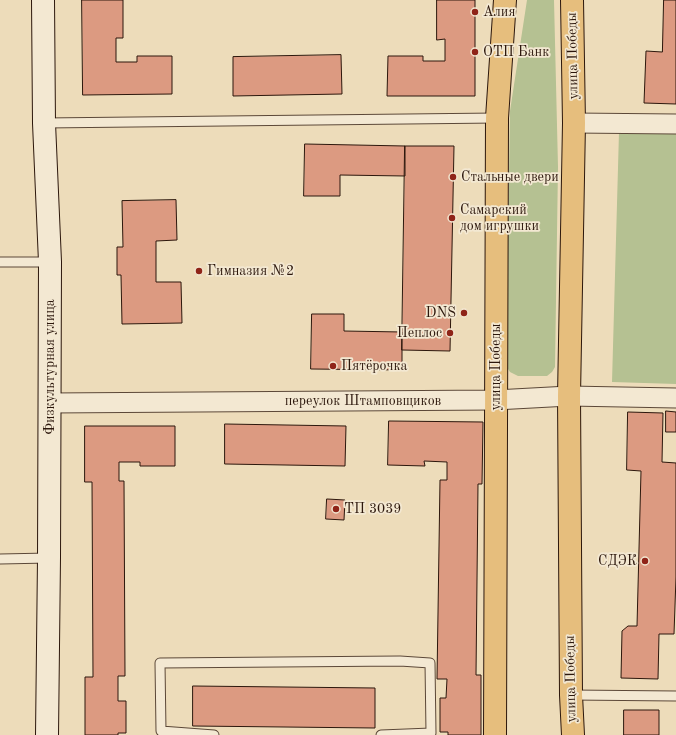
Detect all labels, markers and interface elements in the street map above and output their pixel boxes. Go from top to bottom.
place label: Алия [483,4,516,20]
marker: Алия [470,7,480,17]
street label: улица Победы [564,12,582,100]
place label: ОТП Банк [483,44,549,60]
marker: ОТП Банк [470,47,480,57]
place label: Стальные двери [461,169,559,185]
marker: Стальные двери [448,172,458,182]
place label: Самарский дом игрушки [460,202,539,234]
marker: Самарский дом игрушки [447,213,457,223]
place label: Гимназия №2 [207,263,294,279]
marker: Гимназия №2 [194,266,204,276]
street label: Физкультурная улица [42,299,58,435]
place label: DNS [426,305,456,321]
marker: DNS [459,308,469,318]
street label: улица Победы [488,323,504,411]
place label: Пеплос [397,325,442,341]
marker: Пеплос [445,328,455,338]
place label: Пятёрочка [341,358,407,374]
marker: Пятёрочка [328,361,338,371]
street label: переулок Штамповщиков [285,393,441,409]
place label: ТП 3039 [344,501,401,517]
marker: ТП 3039 [331,504,341,514]
place label: СДЭК [598,553,637,569]
marker: СДЭК [640,556,650,566]
street label: улица Победы [562,635,580,723]

